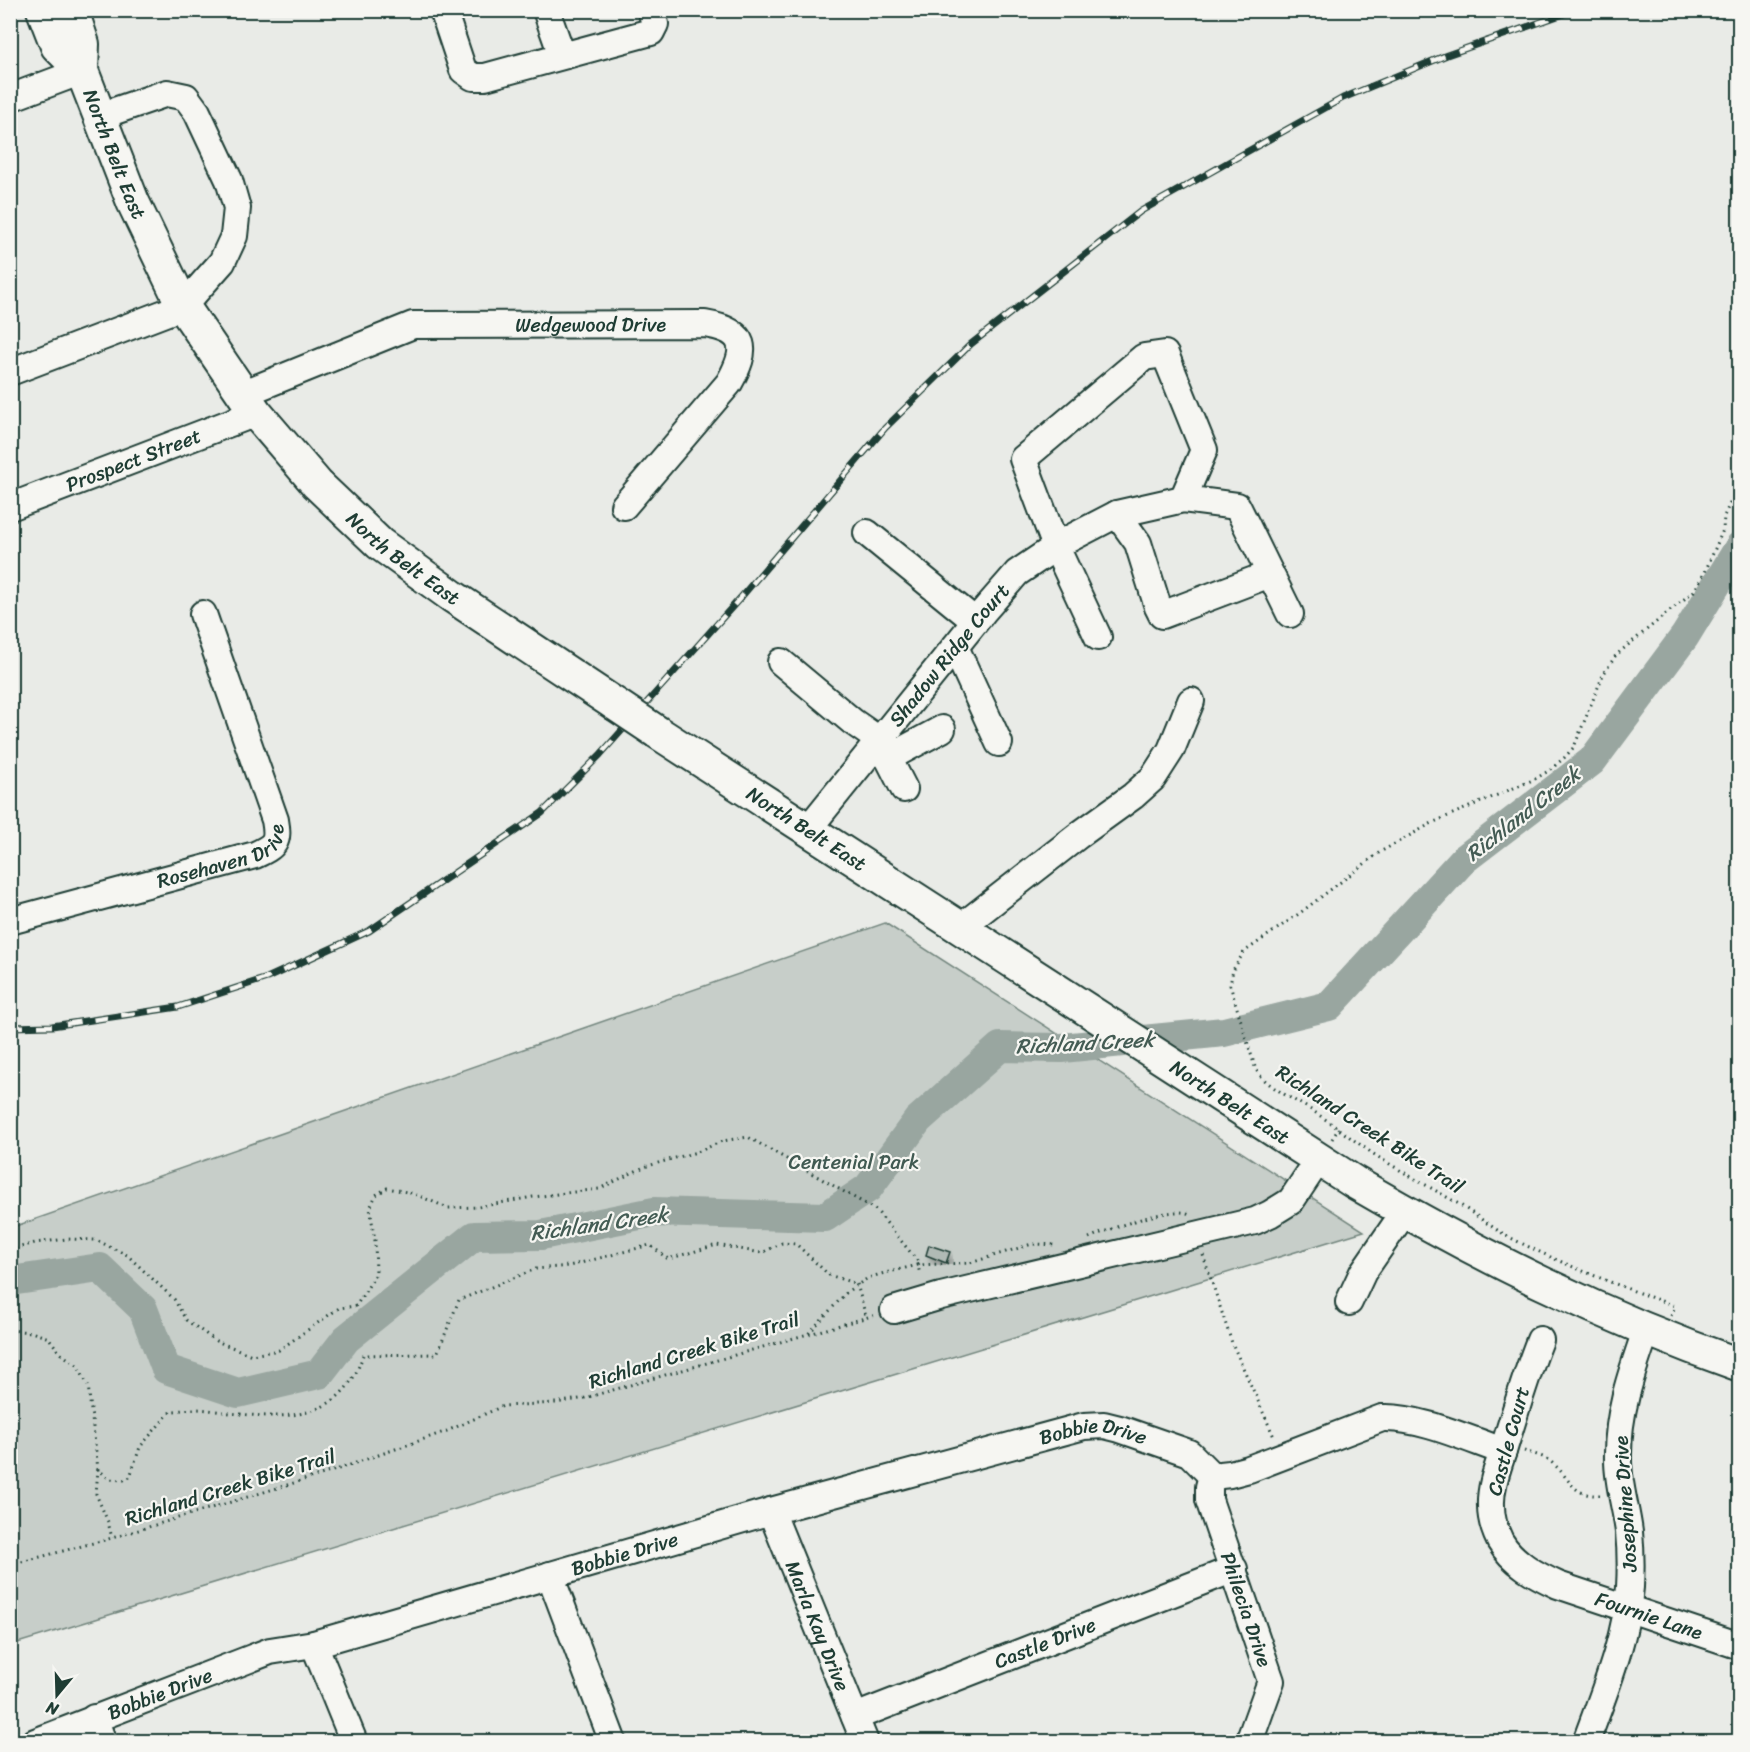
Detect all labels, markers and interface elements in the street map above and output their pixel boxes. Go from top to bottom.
street label: North Belt East [73,84,156,226]
street label: Wedgewood Drive [515,307,666,343]
street label: Prospect Street [61,418,207,502]
street label: North Belt East [337,503,468,615]
street label: Shadow Ridge Court [880,575,1019,735]
water label: Richland Creek [1457,755,1591,872]
street label: North Belt East [739,777,874,881]
street label: Rosehaven Drive [153,823,295,899]
water label: Richland Creek [1015,1020,1158,1066]
street label: North Belt East [1162,1050,1297,1154]
street label: Richland Creek Bike Trail [1268,1055,1472,1204]
park label: Centenial Park [789,1145,919,1180]
water label: Richland Creek [528,1195,673,1252]
street label: Richland Creek Bike Trail [584,1301,805,1399]
street label: Castle Court [1477,1382,1540,1500]
street label: Bobbie Drive [1035,1408,1152,1455]
street label: Josephine Drive [1603,1434,1648,1574]
street label: Richland Creek Bike Trail [120,1438,341,1536]
street label: Bobbie Drive [567,1522,682,1586]
street label: Philecia Drive [1210,1547,1282,1672]
street label: Marla Kay Drive [775,1555,860,1697]
street label: Fournie Lane [1590,1582,1708,1650]
street label: Castle Drive [989,1608,1101,1679]
street label: Bobbie Drive [102,1658,218,1730]
north arrow [27,1665,87,1725]
text: N [41,1693,63,1725]

